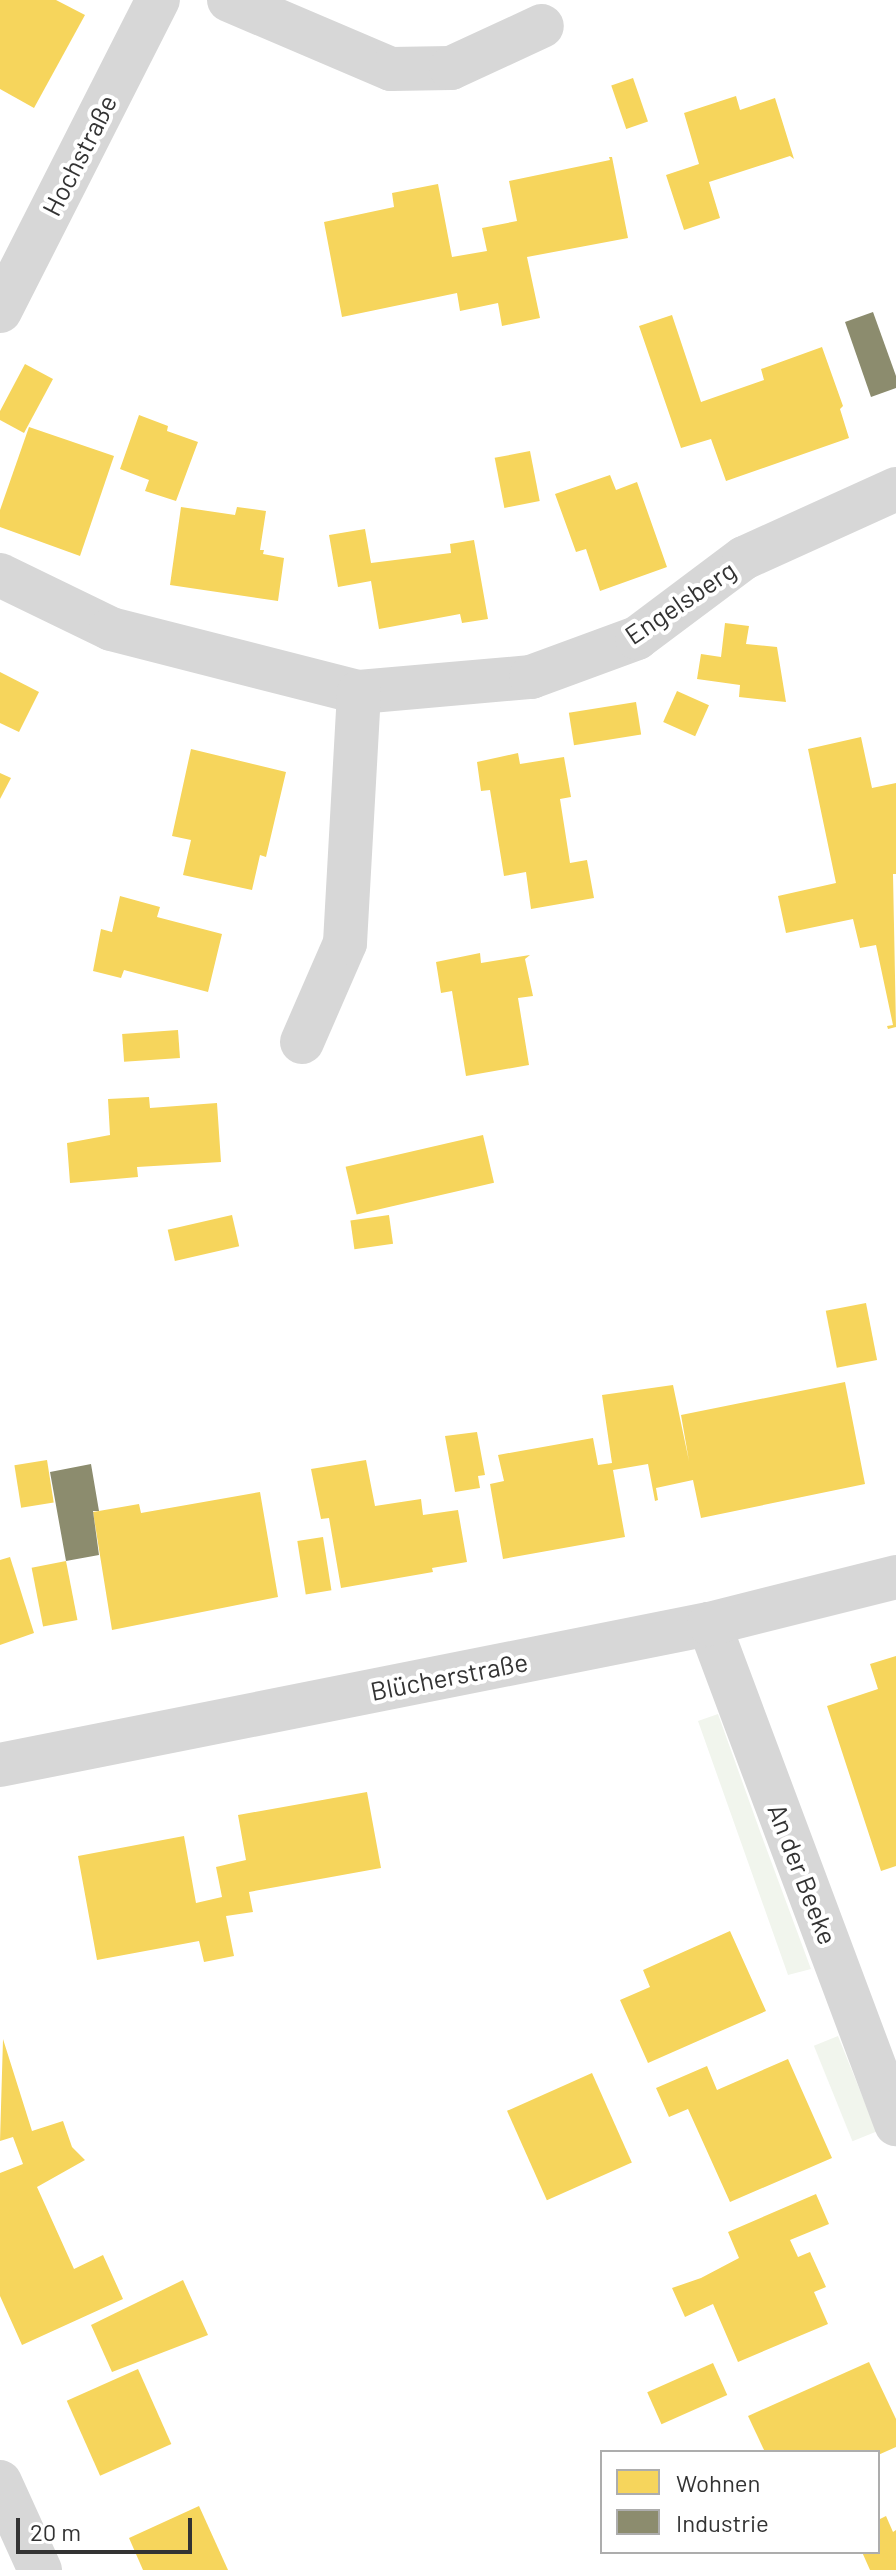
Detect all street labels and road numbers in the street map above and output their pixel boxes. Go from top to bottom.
street label: Hochstraße [35,89,123,221]
street label: Engelsberg [619,554,741,650]
street label: Blücherstraße [368,1645,530,1707]
street label: An der Beeke [762,1799,844,1949]

